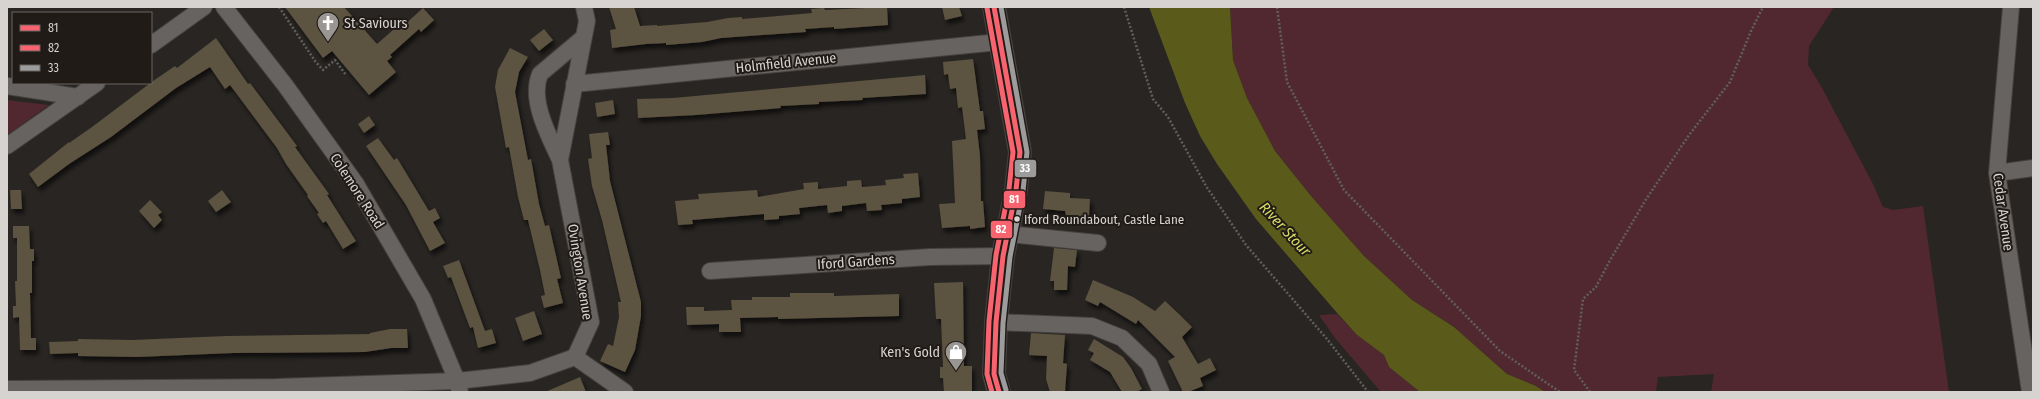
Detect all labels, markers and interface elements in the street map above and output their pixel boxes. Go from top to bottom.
church icon: St Saviours [315,10,341,43]
legend [12,12,152,84]
place label: St Saviours [344,15,408,32]
text: 81 [48,21,58,35]
text: 82 [48,41,59,55]
street label: Holmfield Avenue [735,49,837,77]
text: 33 [48,61,59,75]
street label: Colemore Road [326,150,388,232]
line badge: 33 [1014,159,1037,178]
text: 33 [1019,162,1030,175]
street label: Cedar Avenue [1989,172,2017,252]
line badge: 81 [1003,190,1026,209]
text: 81 [1009,193,1019,206]
water label: River Stour [1256,198,1315,260]
place label: Iford Roundabout, Castle Lane [1024,212,1184,227]
marker: Iford Roundabout, Castle Lane [1012,214,1022,224]
line badge: 82 [990,220,1013,239]
street label: Ovington Avenue [564,223,596,321]
text: 82 [996,223,1006,236]
street label: Iford Gardens [817,251,895,273]
shop icon: Ken's Gold [943,339,969,372]
place label: Ken's Gold [880,344,940,361]

